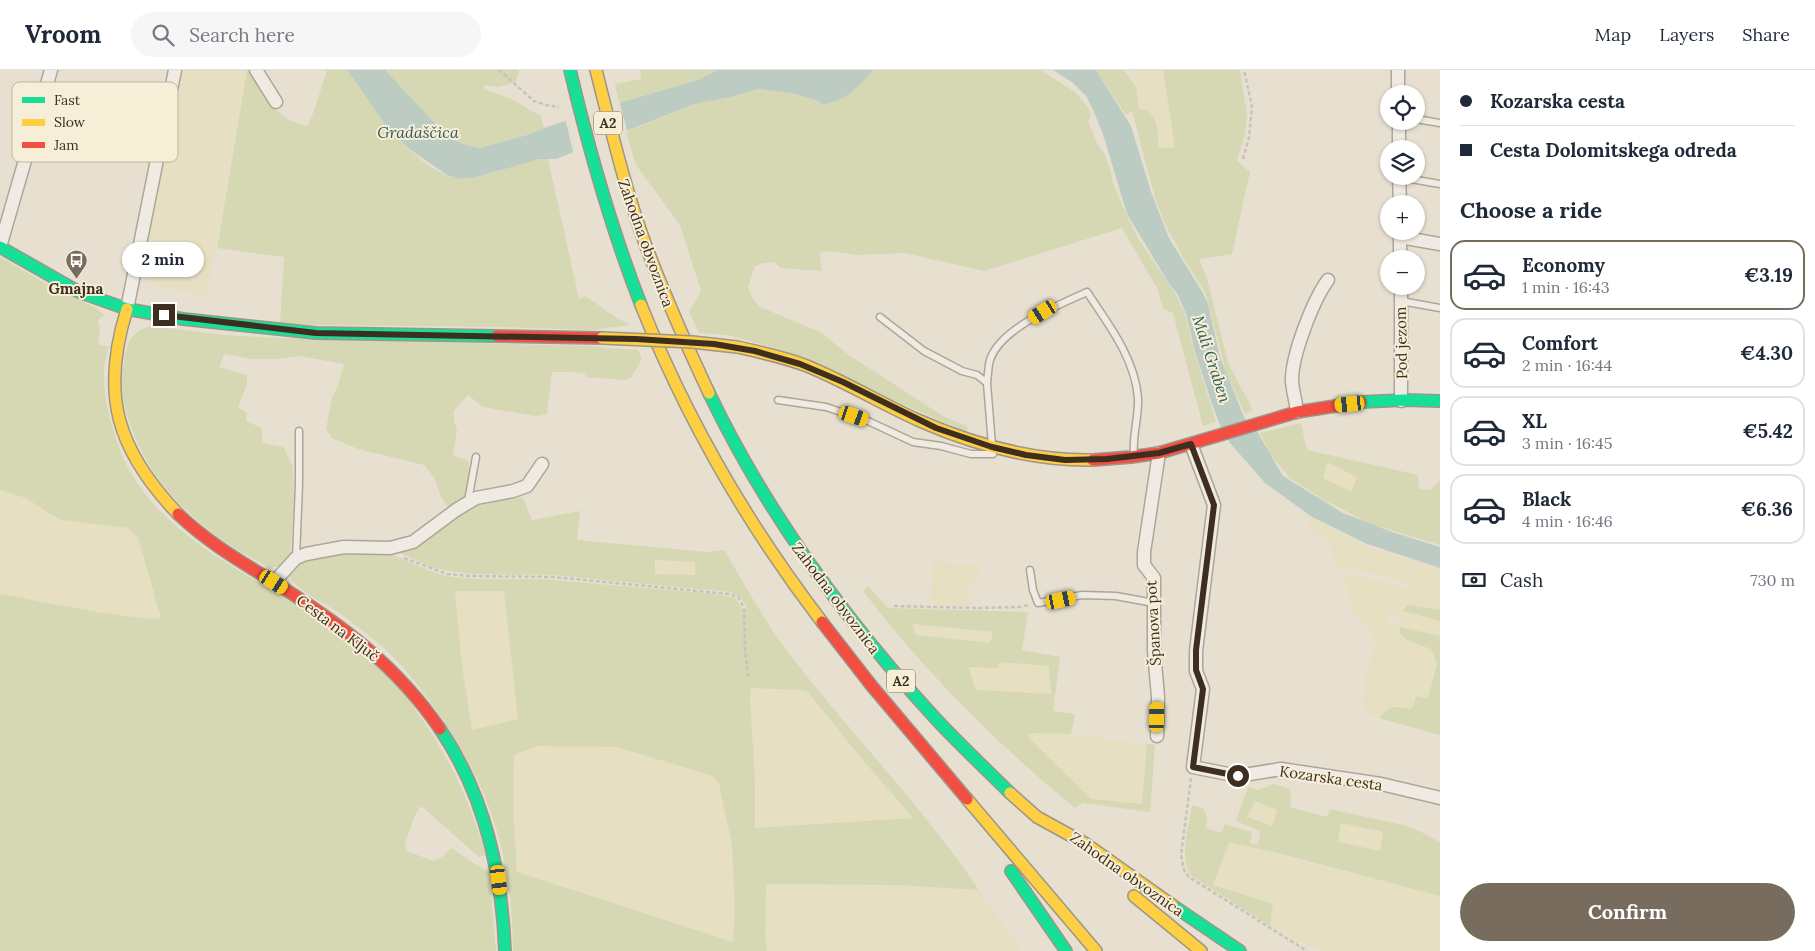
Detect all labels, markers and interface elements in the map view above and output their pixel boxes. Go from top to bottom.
search box [131,12,481,57]
text: Vroom [25,19,101,50]
icon: search [149,21,177,49]
text: Search here [189,23,295,47]
text: Map [1595,23,1631,46]
text: Layers [1659,23,1714,46]
text: Share [1742,23,1790,46]
legend [12,82,178,162]
map controls [1380,85,1425,295]
button: locate [1380,85,1425,130]
text: Kozarska cesta [1490,89,1625,113]
text: Fast [54,91,81,109]
road number: A2 [594,112,622,134]
text: Slow [54,113,86,131]
water label: Gradaščica [377,122,459,142]
text: Jam [53,136,79,154]
text: Cesta Dolomitskega odreda [1490,138,1737,162]
button: layers [1380,140,1425,185]
street label: Zahodna obvoznica [614,176,678,310]
button: + [1380,195,1425,240]
text: Choose a ride [1460,196,1602,224]
callout: 2 min [123,242,205,278]
bus stop icon: Gmajna [64,248,88,279]
text: 2 min [142,249,184,269]
button: − [1380,250,1425,295]
icon: car [1462,253,1507,298]
text: Economy [1522,253,1605,277]
text: €3.19 [1744,263,1793,287]
text: 1 min · 16:43 [1522,277,1610,297]
place label: Gmajna [49,279,104,298]
car [1026,298,1059,326]
route end [153,304,175,326]
street label: Pod jezom [1391,307,1411,379]
water label: Mali Graben [1188,313,1236,405]
icon: car [1462,331,1507,376]
text: Comfort [1522,331,1598,355]
text: €4.30 [1740,341,1793,365]
text: 2 min · 16:44 [1522,355,1612,375]
car [1334,395,1365,413]
car [837,404,870,428]
icon: car [1462,409,1507,454]
text: XL [1522,409,1547,433]
text: €5.42 [1742,419,1793,443]
text: 3 min · 16:45 [1522,433,1613,453]
icon: car [1462,487,1507,532]
text: Black [1522,487,1571,511]
text: €6.36 [1741,497,1793,521]
text: 4 min · 16:46 [1522,511,1613,531]
street label: Zahodna obvoznica [788,538,884,658]
icon: cash [1460,566,1488,594]
car [257,568,290,596]
text: Cash [1500,568,1543,592]
text: 730 m [1750,570,1795,590]
street label: Španova pot [1141,580,1165,666]
car [1044,590,1077,610]
street label: Cesta na Ključ [293,591,383,665]
road number: A2 [887,670,915,692]
car [1149,702,1164,732]
street label: Kozarska cesta [1278,761,1384,795]
route start [1227,765,1249,787]
street label: Zahodna obvoznica [1066,828,1188,921]
car [489,864,508,896]
button: Confirm [1460,883,1795,941]

